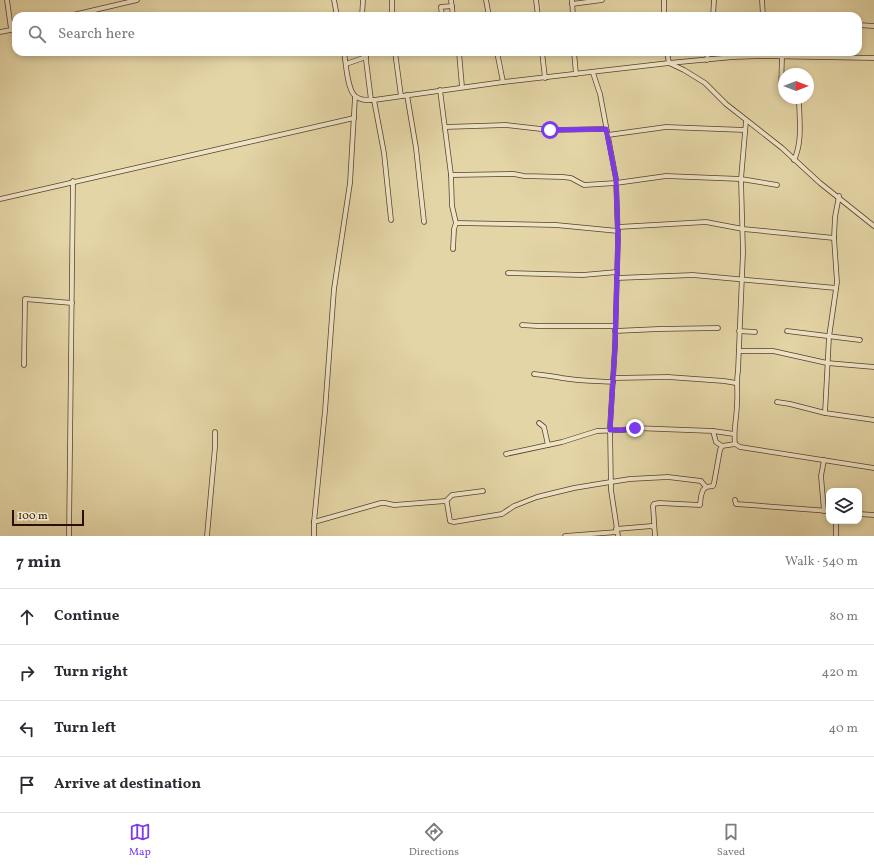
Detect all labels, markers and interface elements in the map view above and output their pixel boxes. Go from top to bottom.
search box [12,12,862,56]
icon: search [26,23,48,45]
text: Search here [58,24,135,45]
north arrow [778,68,814,104]
route start [541,121,559,139]
route end [626,419,644,437]
map controls [826,488,862,524]
button: layers [826,488,862,524]
scale bar [12,508,84,527]
text: 100 m [18,509,48,524]
text: 7 min [16,551,61,574]
text: Walk · 540 m [785,553,858,571]
icon: ahead [16,606,38,628]
text: Continue [54,606,119,627]
text: 80 m [829,608,858,626]
icon: right [16,662,38,684]
text: Turn right [54,662,128,683]
text: 420 m [821,664,858,682]
icon: left [16,718,38,740]
text: Turn left [54,718,116,739]
text: 40 m [829,720,858,738]
icon: arrive [16,774,38,796]
text: Arrive at destination [54,774,201,795]
tab: Map [129,821,151,860]
tab: Directions [409,821,459,860]
tab: Saved [717,821,745,860]

